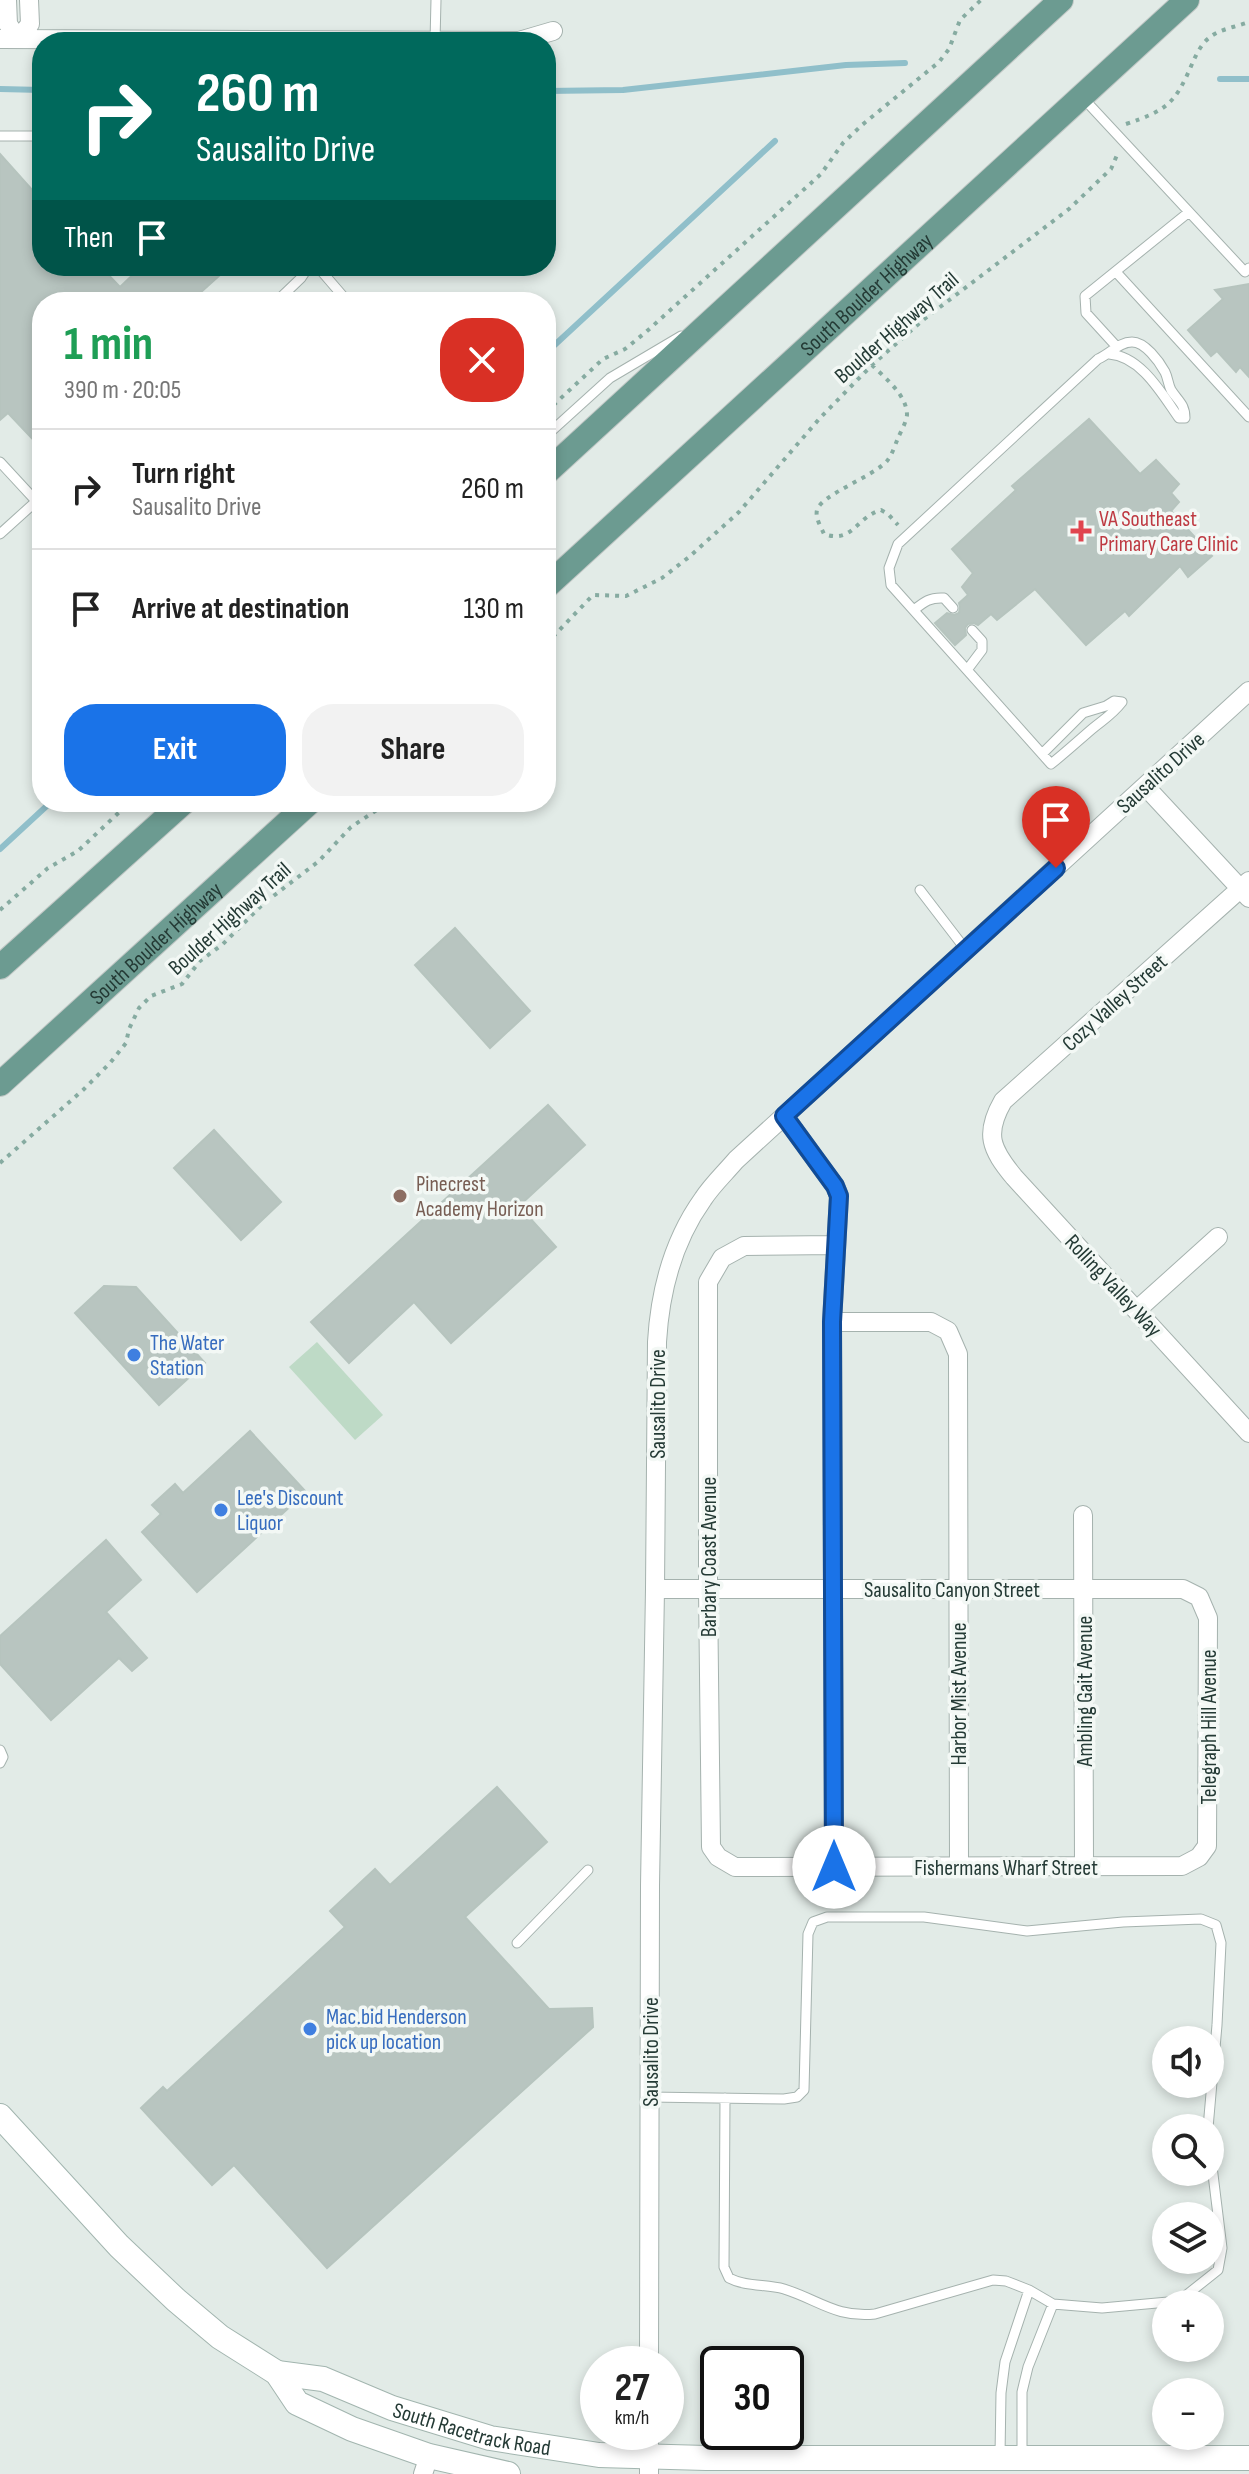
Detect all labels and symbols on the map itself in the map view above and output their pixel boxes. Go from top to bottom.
street label: South Boulder Highway [795,227,939,362]
street label: Boulder Highway Trail [829,267,965,389]
place label: VA Southeast Primary Care Clinic [1099,506,1238,558]
marker: VA Southeast Primary Care Clinic [1070,520,1092,542]
street label: Sausalito Drive [1111,726,1211,820]
pin [1022,786,1090,868]
street label: Boulder Highway Trail [163,857,297,981]
street label: South Boulder Highway [84,876,229,1011]
street label: Cozy Valley Street [1057,949,1173,1057]
place label: Pinecrest Academy Horizon [415,1171,544,1223]
marker: Pinecrest Academy Horizon [391,1187,409,1205]
street label: Rolling Valley Way [1059,1229,1168,1343]
place label: The Water Station [150,1330,224,1382]
marker: The Water Station [125,1346,143,1364]
street label: Sausalito Drive [645,1349,672,1459]
street label: Barbary Coast Avenue [696,1477,723,1637]
place label: Lee's Discount Liquor [237,1485,344,1537]
marker: Lee's Discount Liquor [212,1501,230,1519]
street label: Sausalito Canyon Street [864,1577,1040,1604]
street label: Ambling Gait Avenue [1072,1616,1099,1767]
street label: Harbor Mist Avenue [946,1622,973,1766]
street label: Telegraph Hill Avenue [1196,1649,1223,1805]
position arrow [792,1825,876,1909]
street label: Fishermans Wharf Street [914,1855,1098,1882]
street label: Sausalito Drive [638,1997,665,2107]
place label: Mac.bid Henderson pick up location [326,2004,467,2056]
marker: Mac.bid Henderson pick up location [301,2020,319,2038]
speed limit sign: 30 [700,2346,804,2450]
street label: South Racetrack Road [389,2397,552,2462]

